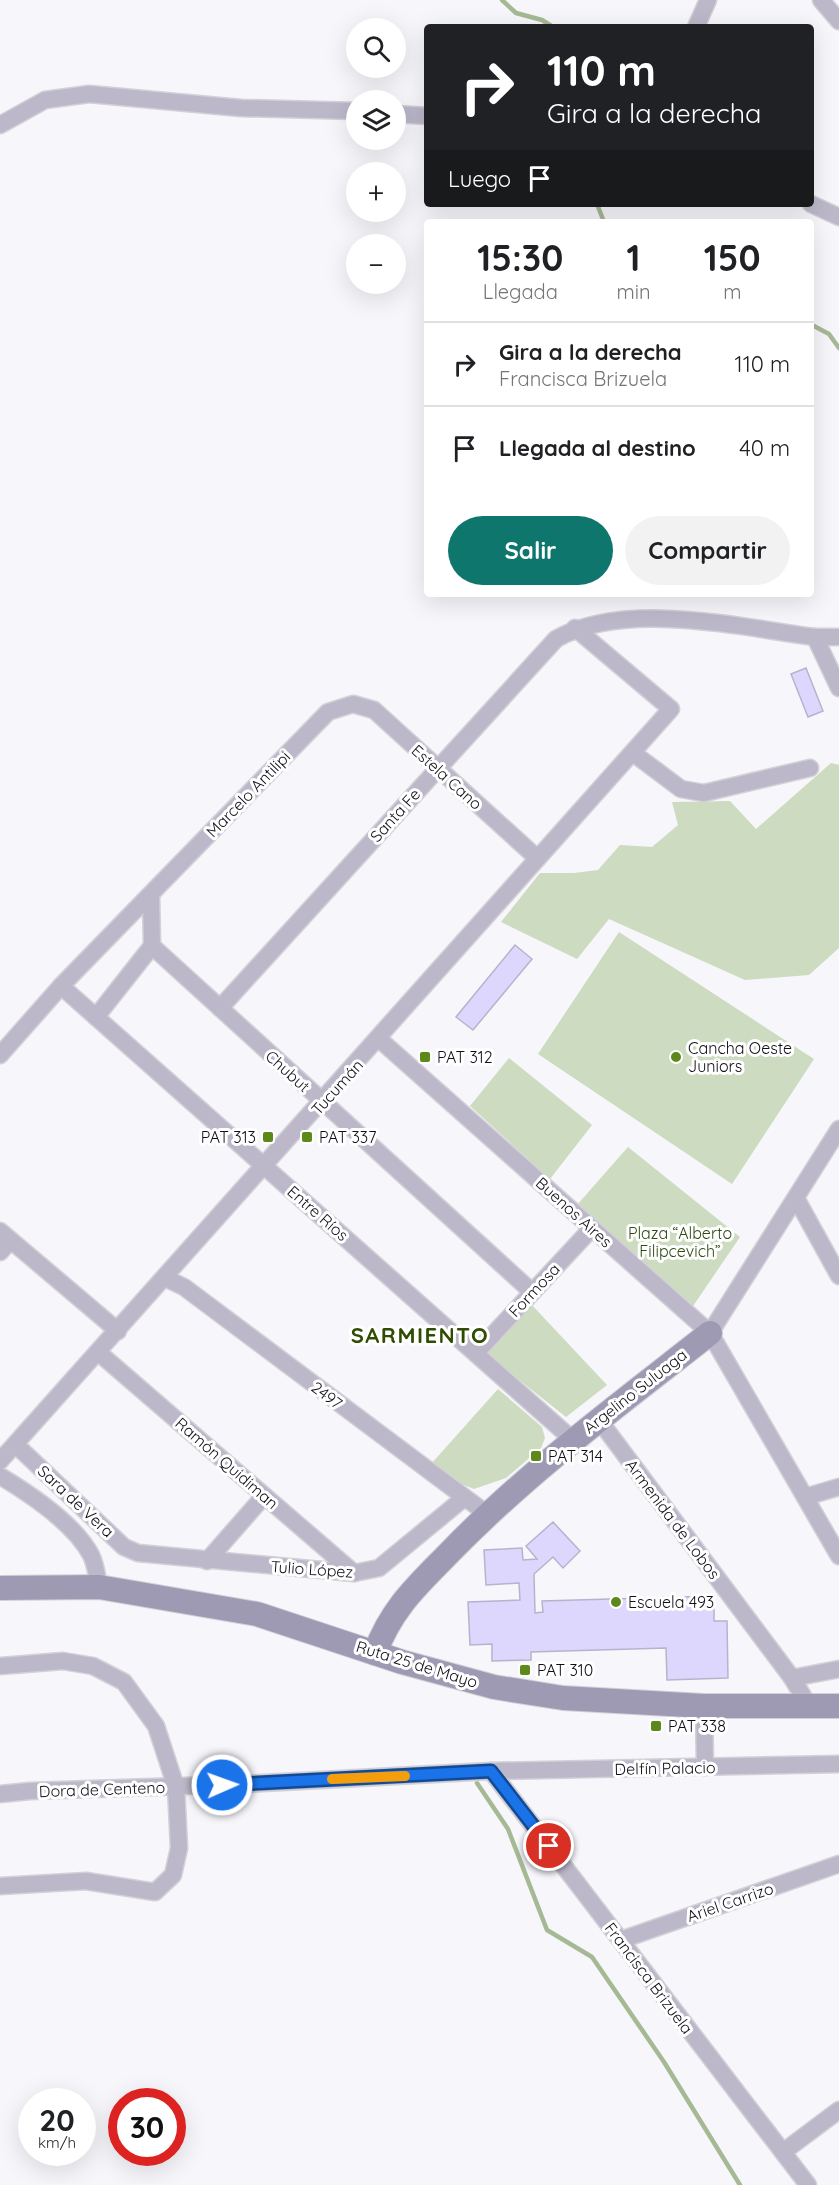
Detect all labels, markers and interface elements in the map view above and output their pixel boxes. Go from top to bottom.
map controls [346,18,406,294]
button: search [346,18,406,78]
text: 110 m [547,44,656,97]
icon: right [448,48,526,126]
button: layers [346,90,406,150]
text: Gira a la derecha [547,96,761,130]
button: + [346,162,406,222]
icon: arrive [523,162,556,195]
text: Luego [448,165,511,193]
button: − [346,234,406,294]
text: 15:30 [477,235,563,280]
text: 1 [627,235,641,280]
text: 150 [704,235,761,280]
text: Llegada [483,279,558,304]
text: min [617,279,651,304]
text: m [723,279,741,304]
text: Gira a la derecha [499,338,682,366]
icon: right [448,348,481,381]
text: 110 m [735,350,790,378]
text: Francisca Brizuela [499,366,667,391]
icon: arrive [448,432,481,465]
text: Llegada al destino [499,434,696,462]
text: 40 m [739,434,790,462]
button: Salir [448,516,613,585]
button: Compartir [625,516,790,585]
street label: Estela Cano [408,740,486,814]
street label: Marcelo Antilipi [202,747,294,841]
street label: Santa Fe [366,784,424,846]
place label: Cancha Oeste Juniors [688,1038,792,1076]
street label: Chubut [262,1046,314,1096]
place label: PAT 312 [437,1047,493,1067]
marker: PAT 312 [418,1050,432,1064]
marker: Cancha Oeste Juniors [669,1050,683,1064]
street label: Tucumán [307,1055,367,1119]
place label: PAT 313 [201,1127,256,1147]
place label: PAT 337 [319,1127,376,1147]
marker: PAT 313 [261,1130,275,1144]
marker: PAT 337 [300,1130,314,1144]
street label: Buenos Aires [532,1173,616,1251]
street label: Entre Ríos [283,1181,353,1245]
park label: Plaza “Alberto Filipcevich” [628,1223,732,1261]
street label: Formosa [504,1259,564,1321]
district label: SARMIENTO [351,1321,489,1349]
street label: Argelino Suluaga [579,1344,691,1438]
street label: 2497 [308,1377,346,1413]
street label: Ramón Quidiman [171,1413,283,1513]
place label: PAT 314 [548,1446,603,1466]
marker: PAT 314 [529,1449,543,1463]
street label: Armenida de Lobos [621,1455,725,1583]
street label: Sara de Vera [34,1461,118,1541]
street label: Tulio López [270,1556,354,1582]
place label: Escuela 493 [628,1592,714,1612]
marker: Escuela 493 [609,1595,623,1609]
street label: Ruta 25 de Mayo [354,1636,480,1692]
place label: PAT 310 [537,1660,593,1680]
marker: PAT 310 [518,1663,532,1677]
place label: PAT 338 [668,1716,726,1736]
marker: PAT 338 [649,1719,663,1733]
position arrow [190,1753,254,1817]
street label: Delfín Palacio [614,1757,716,1779]
street label: Dora de Centeno [38,1777,166,1801]
pin [523,1820,574,1871]
icon: arrive [532,1829,565,1862]
street label: Ariel Carrizo [684,1878,776,1926]
street label: Francisca Brizuela [601,1918,697,2038]
speed limit sign: 30 [108,2088,186,2166]
text: 20 [39,2101,75,2139]
text: km/h [38,2133,76,2152]

